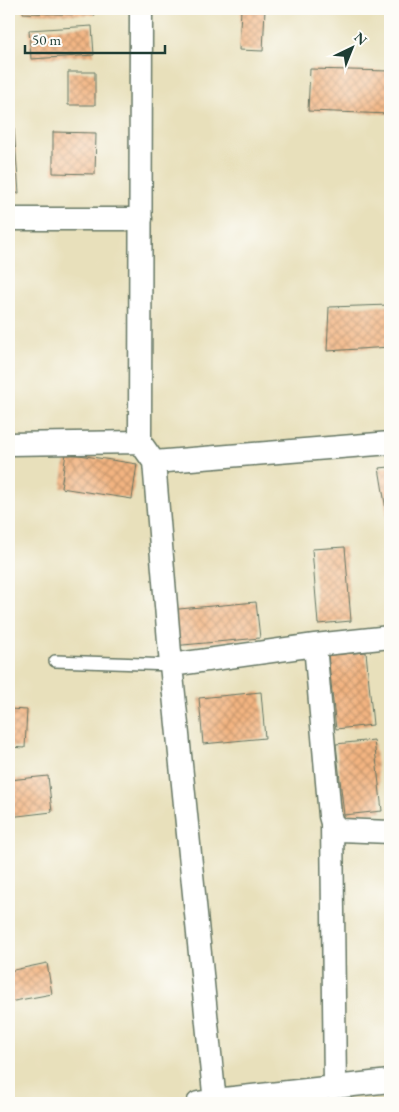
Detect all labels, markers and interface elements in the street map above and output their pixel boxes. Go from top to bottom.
scale bar [25,22,165,54]
north arrow [326,22,376,72]
text: N [351,28,372,49]
text: 50 m [32,30,61,49]

